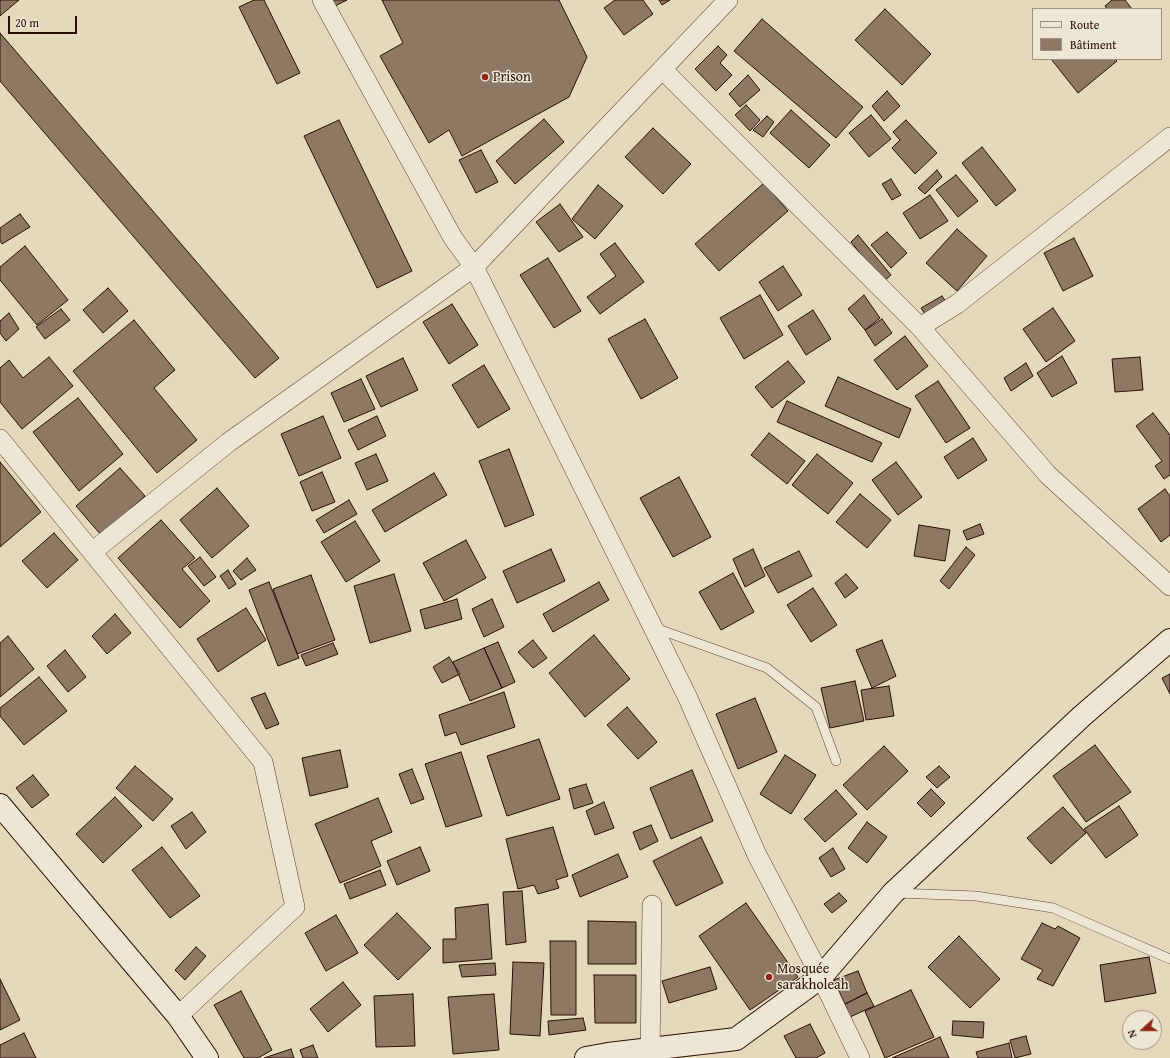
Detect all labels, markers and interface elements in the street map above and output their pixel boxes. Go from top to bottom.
scale bar [10,8,79,34]
legend [1032,8,1162,60]
text: 20 m [15,14,39,31]
text: Route [1070,16,1099,33]
text: Bâtiment [1070,36,1117,53]
place label: Prison [493,69,531,85]
marker: Prison [480,72,490,82]
place label: Mosquée sarakholeah [777,961,849,994]
marker: Mosquée sarakholeah [764,972,774,982]
north arrow [1122,1010,1162,1050]
text: N [1123,1028,1141,1040]

